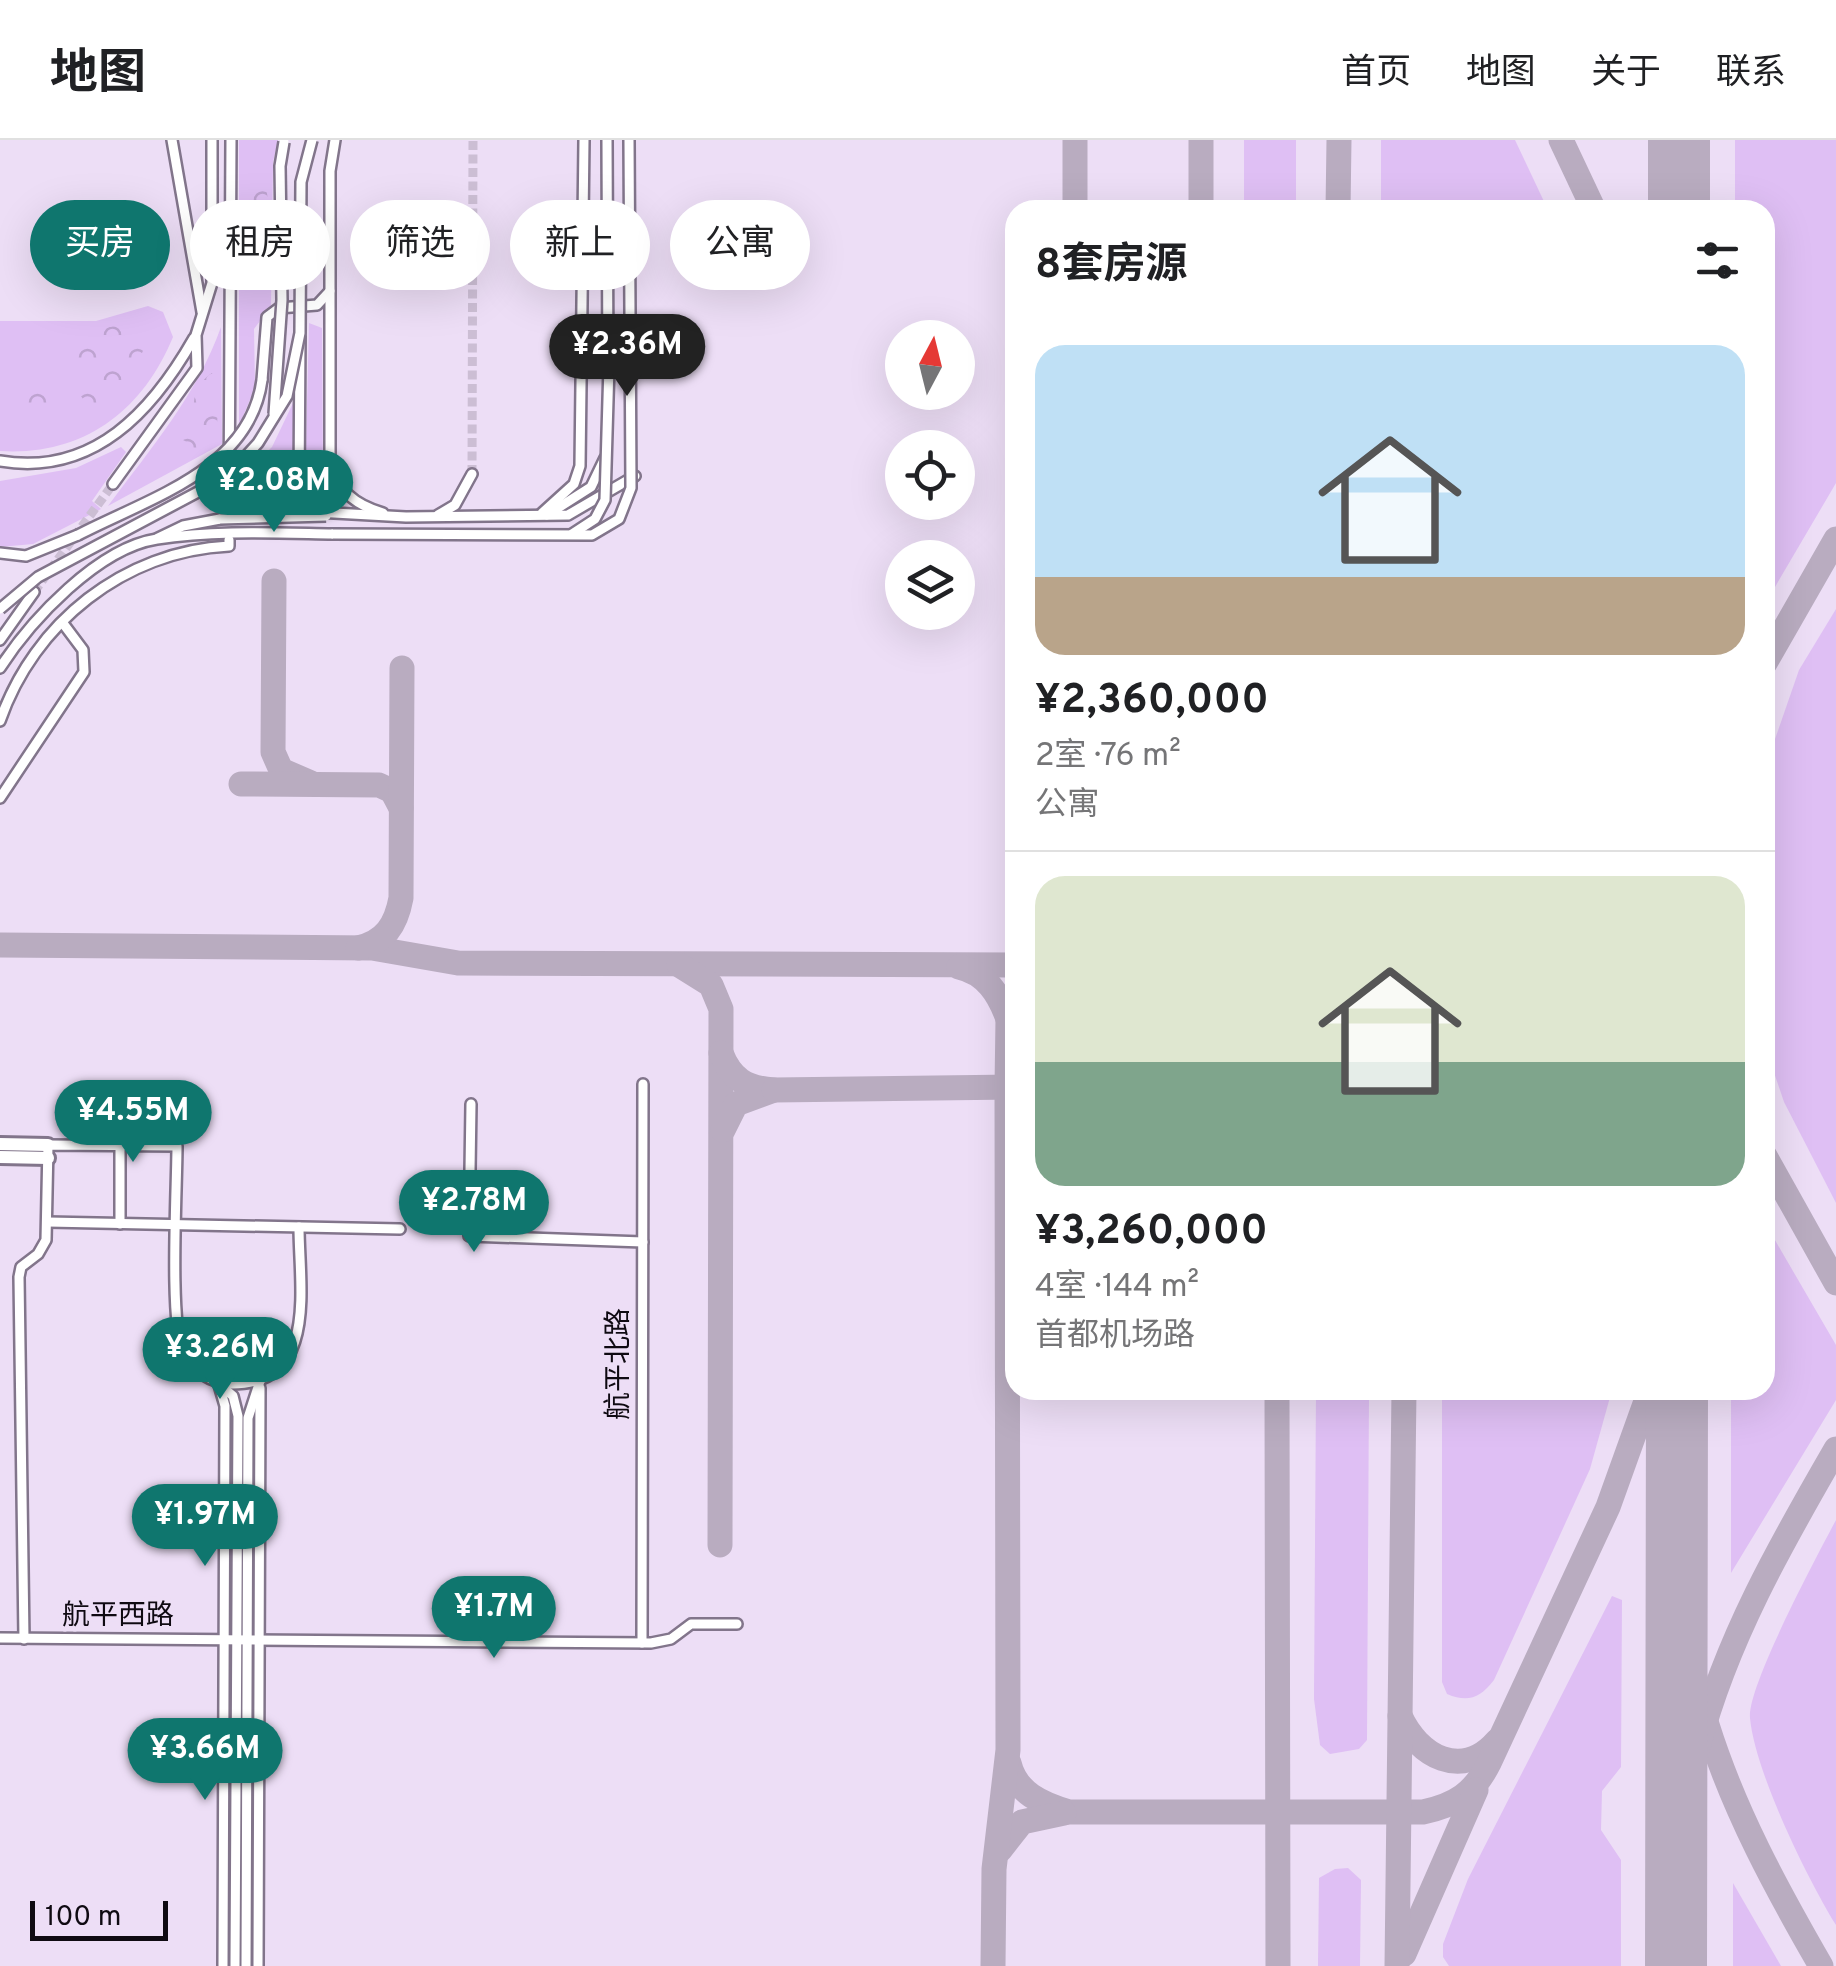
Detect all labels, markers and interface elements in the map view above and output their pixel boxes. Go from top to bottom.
text: 地图 [50,46,146,106]
text: 首页 [1341,52,1411,96]
text: 地图 [1466,52,1536,96]
text: 关于 [1591,52,1661,96]
text: 联系 [1716,52,1786,96]
chip: 买房 [30,200,170,290]
chip: 租房 [190,200,330,290]
chip: 筛选 [350,200,490,290]
chip: 新上 [510,200,650,290]
chip: 公寓 [670,200,810,290]
icon: filters [1690,233,1745,288]
text: 8套房源 [1035,240,1187,293]
pin: ¥2.36M [546,314,708,399]
north arrow [885,320,975,410]
map controls [885,320,975,630]
text: ¥2.36M [571,326,683,366]
icon: home [1300,410,1480,590]
button: locate [885,430,975,520]
pin: ¥2.08M [193,450,355,535]
text: ¥2.08M [217,462,331,502]
button: layers [885,540,975,630]
text: ¥2,360,000 [1035,675,1269,728]
text: 2室 · 76 m² [1035,737,1181,777]
text: 公寓 [1035,786,1099,826]
icon: home [1300,941,1480,1121]
pin: ¥4.55M [52,1080,214,1165]
text: ¥4.55M [77,1092,189,1132]
pin: ¥2.78M [393,1170,555,1255]
text: ¥2.78M [421,1182,527,1222]
text: ¥3,260,000 [1035,1206,1268,1259]
text: 4室 · 144 m² [1035,1268,1199,1308]
street label: 航平北路 [602,1308,638,1420]
pin: ¥3.26M [139,1317,301,1402]
text: 首都机场路 [1035,1317,1195,1357]
text: ¥3.26M [165,1329,275,1369]
pin: ¥1.97M [124,1484,286,1569]
text: ¥1.97M [154,1496,256,1536]
pin: ¥1.7M [424,1576,564,1661]
text: ¥1.7M [454,1588,534,1628]
street label: 航平西路 [62,1599,174,1635]
pin: ¥3.66M [124,1718,286,1803]
text: ¥3.66M [150,1730,260,1770]
scale bar [30,1896,168,1940]
text: 100 m [45,1900,121,1936]

